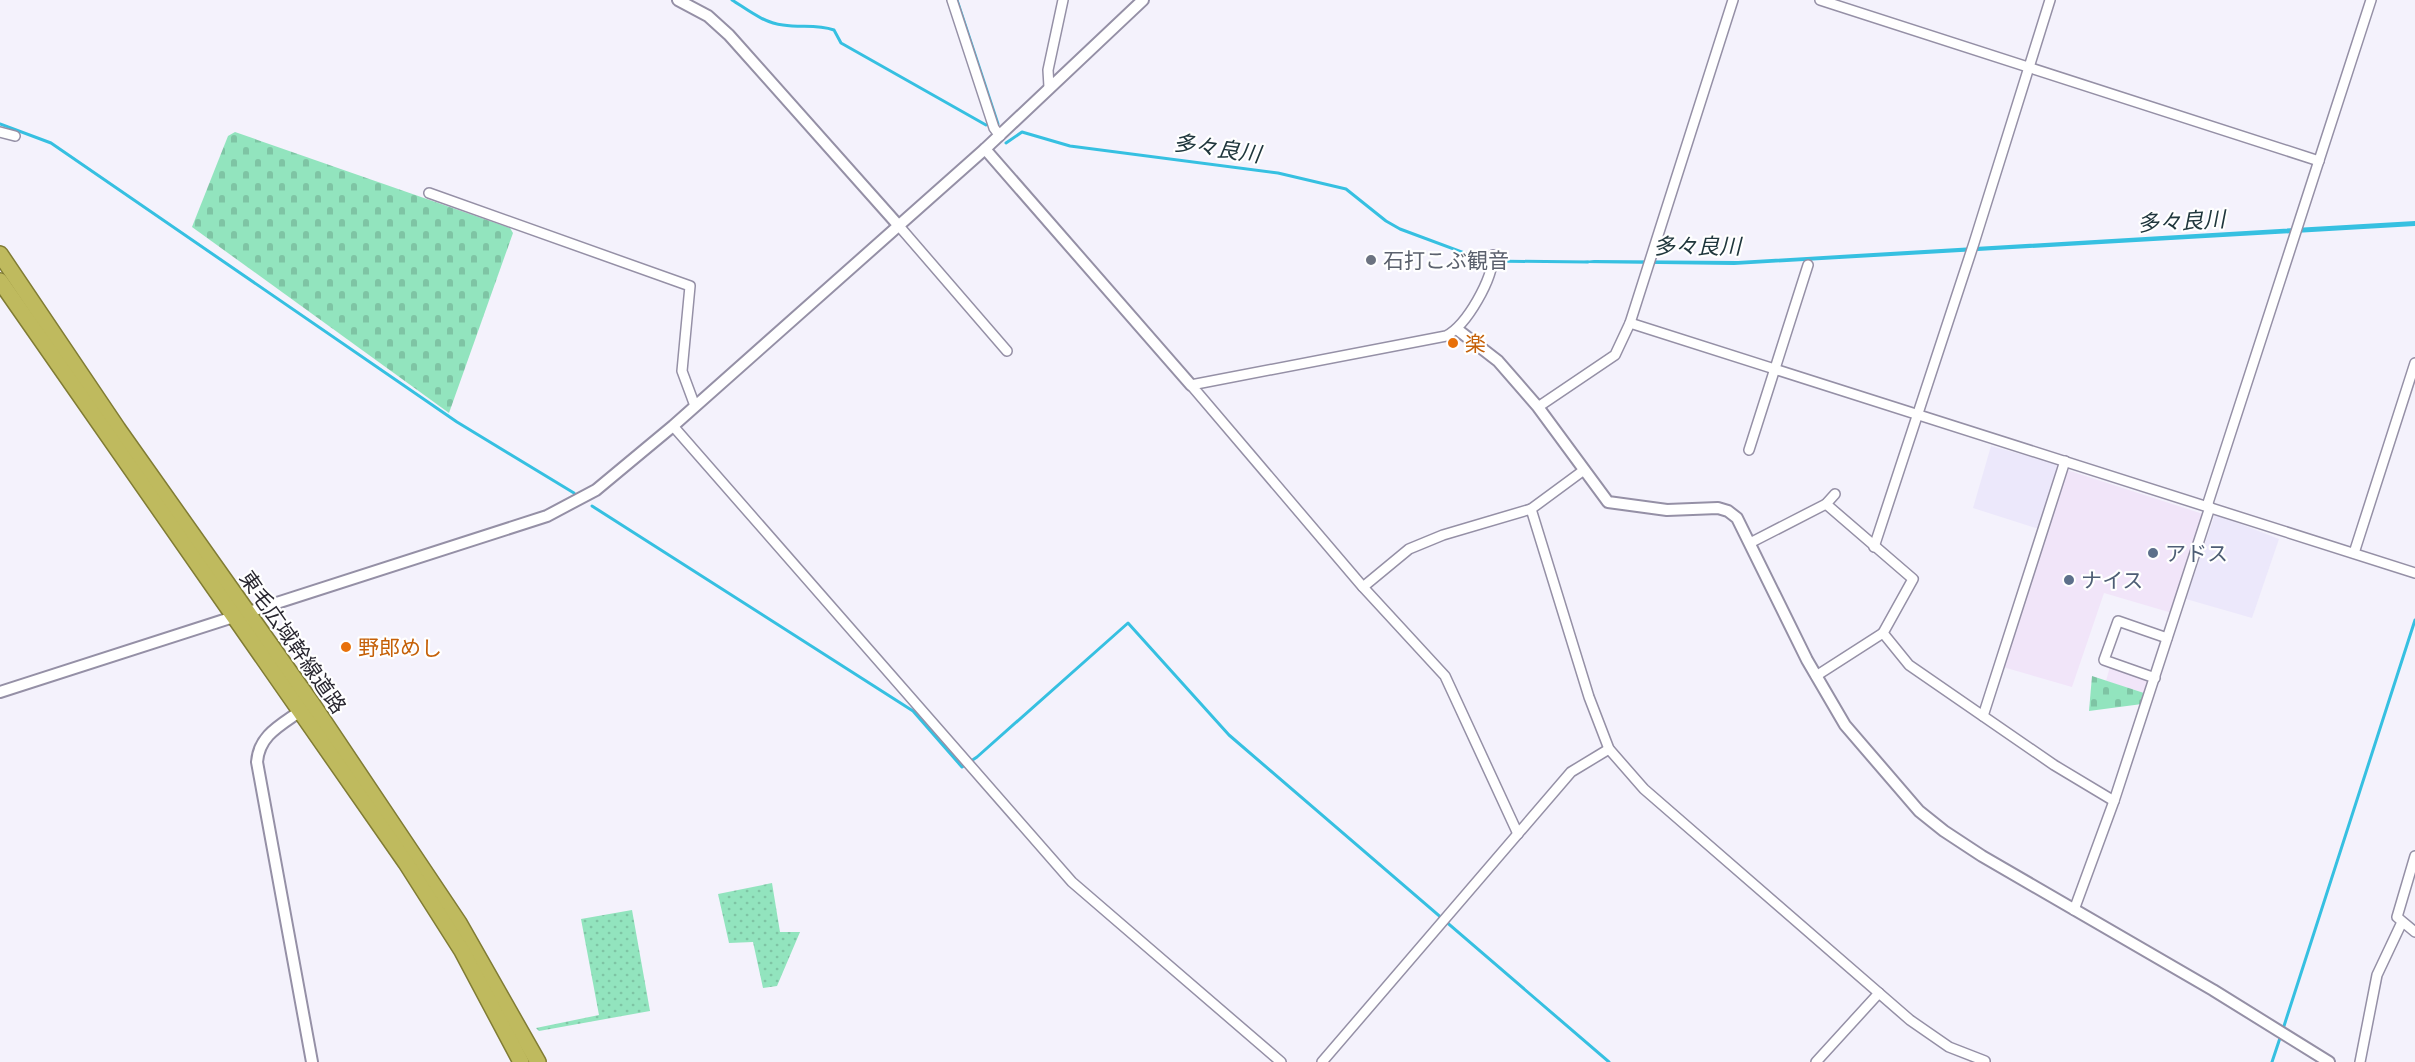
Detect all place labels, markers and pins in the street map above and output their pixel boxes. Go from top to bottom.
place label: 石打こぶ観音 [1383,246,1509,275]
marker: 石打こぶ観音 [1364,253,1378,267]
place label: 楽 [1465,329,1486,358]
marker: 楽 [1446,336,1460,350]
place label: アドス [2165,539,2228,568]
marker: アドス [2146,546,2160,560]
place label: ナイス [2081,566,2143,595]
marker: ナイス [2062,573,2076,587]
place label: 野郎めし [358,633,442,662]
marker: 野郎めし [339,640,353,654]

